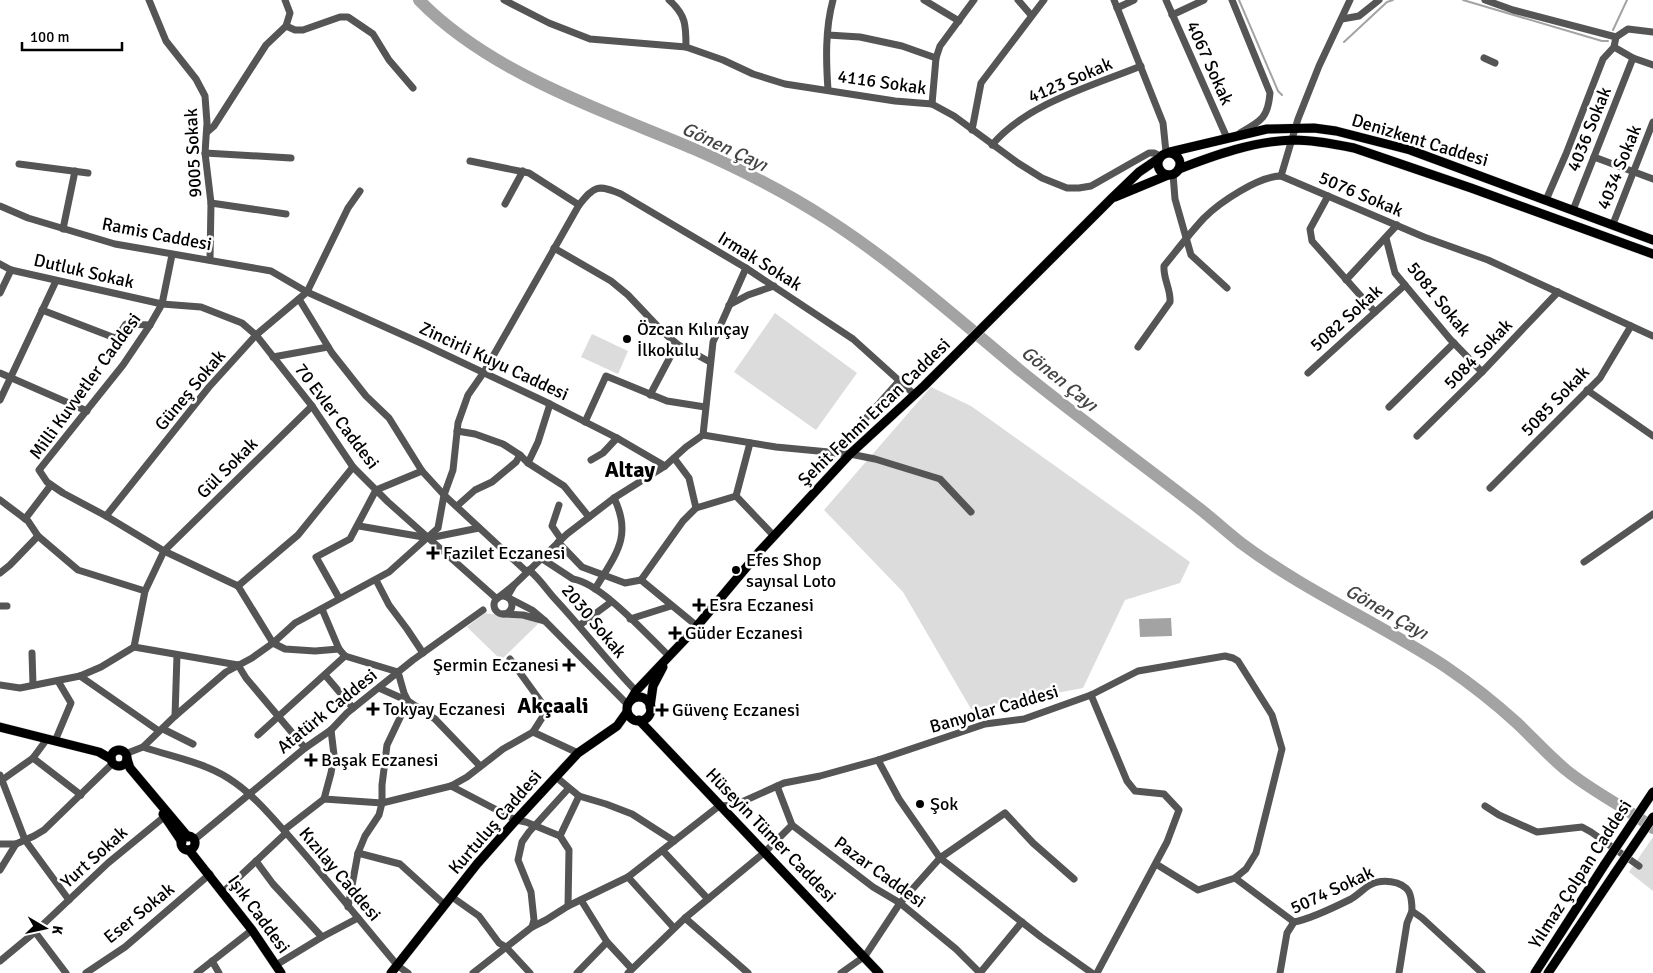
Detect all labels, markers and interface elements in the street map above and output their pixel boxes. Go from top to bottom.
street label: 4067 Sokak [1182,18,1238,108]
scale bar [22,20,122,52]
text: 100 m [30,28,70,46]
street label: 4123 Sokak [1025,52,1115,108]
street label: 4116 Sokak [836,65,928,99]
street label: 4036 Sokak [1562,83,1616,175]
street label: 9005 Sokak [180,108,206,198]
street label: Denizkent Caddesi [1349,109,1491,171]
water label: Gönen Çayı [678,117,772,177]
street label: 4034 Sokak [1592,121,1646,213]
street label: 5076 Sokak [1316,166,1406,222]
street label: Ramis Caddesi [100,213,214,255]
street label: Irmak Sokak [714,227,806,295]
street label: Dutluk Sokak [32,249,136,293]
street label: 5081 Sokak [1402,257,1476,341]
street label: 5082 Sokak [1305,280,1387,356]
street label: Milli Kuvvetler Caddesi [24,308,146,464]
street label: 5084 Sokak [1439,314,1517,394]
street label: Zincirli Kuyu Caddesi [416,317,572,405]
place label: Özcan Kılınçay İlkokulu [637,318,750,361]
marker: Özcan Kılınçay İlkokulu [621,333,633,345]
street label: Şehit Fehmi Ercan Caddesi [793,333,955,491]
water label: Gönen Çayı [1016,341,1103,417]
street label: Güneş Sokak [150,345,230,435]
street label: 70 Evler Caddesi [290,359,384,473]
street label: 5085 Sokak [1516,361,1594,441]
street label: Gül Sokak [192,433,262,503]
district label: Altay [605,456,655,483]
place label: Fazilet Eczanesi [443,542,565,564]
marker: Fazilet Eczanesi [427,547,439,559]
place label: Efes Shop sayısal Loto [746,549,836,592]
marker: Efes Shop sayısal Loto [730,564,742,576]
water label: Gönen Çayı [1341,579,1433,646]
street label: 2030 Sokak [557,580,631,662]
place label: Esra Eczanesi [709,594,814,616]
marker: Esra Eczanesi [693,599,705,611]
place label: Güder Eczanesi [685,622,803,644]
marker: Güder Eczanesi [669,627,681,639]
place label: Şermin Eczanesi [433,654,559,676]
marker: Şermin Eczanesi [563,659,575,671]
street label: Atatürk Caddesi [273,664,381,758]
street label: Banyolar Caddesi [927,680,1061,738]
district label: Akçaali [517,692,589,719]
place label: Tokyay Eczanesi [383,698,505,720]
place label: Güvenç Eczanesi [672,699,800,721]
marker: Tokyay Eczanesi [367,703,379,715]
marker: Güvenç Eczanesi [656,704,668,716]
place label: Başak Eczanesi [321,749,438,771]
marker: Başak Eczanesi [305,754,317,766]
street label: Hüseyin Tümer Caddesi [701,763,841,907]
street label: Kurtuluş Caddesi [444,765,546,879]
place label: Şok [930,793,958,815]
street label: Yılmaz Çolpan Caddesi [1524,796,1636,952]
marker: Şok [914,798,926,810]
street label: Yurt Sokak [56,821,132,893]
street label: Kızılay Caddesi [294,823,386,925]
street label: Pazar Caddesi [830,832,930,912]
street label: 5074 Sokak [1287,861,1377,919]
street label: Işık Caddesi [223,870,295,958]
street label: Eser Sokak [99,878,179,948]
north arrow [20,903,70,953]
text: K [48,924,66,936]

